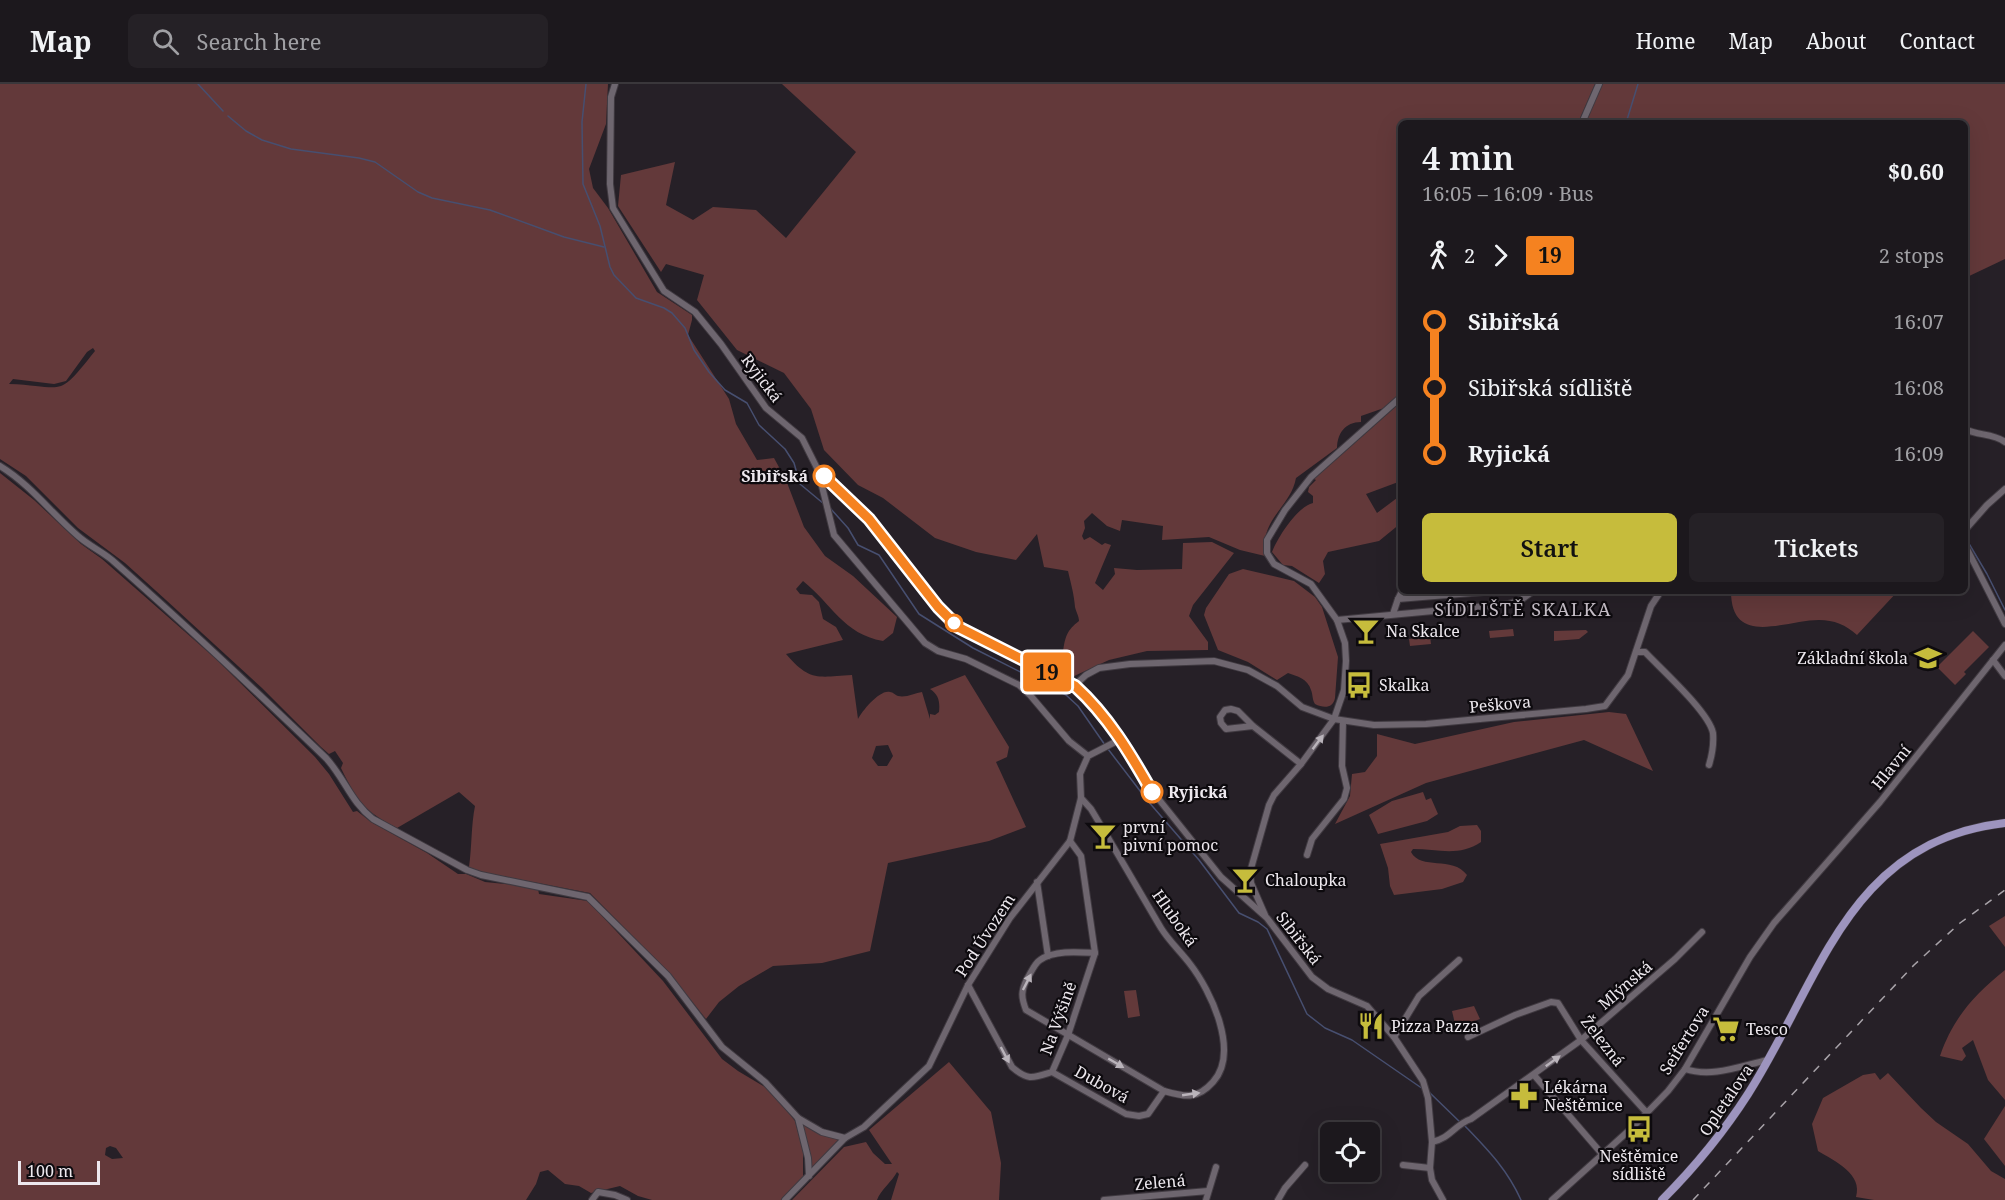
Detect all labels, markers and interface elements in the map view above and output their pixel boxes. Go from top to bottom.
search box [128,14,548,68]
text: Map [30,22,92,60]
icon: search [149,25,182,58]
text: Search here [197,26,321,56]
text: Home [1636,27,1696,55]
text: Map [1729,27,1773,55]
text: About [1806,27,1867,55]
text: Contact [1900,27,1975,55]
text: 4 min [1422,135,1514,180]
text: $0.60 [1888,156,1944,186]
text: 16:05 – 16:09 · Bus [1422,180,1593,207]
icon: walk [1422,239,1455,272]
icon: forward [1484,239,1517,272]
text: 19 [1538,241,1562,269]
text: 2 [1464,242,1475,269]
text: 2 stops [1879,242,1944,269]
text: Sibiřská [1468,306,1560,336]
text: 16:07 [1894,308,1944,335]
street label: Ryjická [737,349,787,407]
text: Sibiřská sídliště [1468,372,1633,402]
text: 16:08 [1894,374,1944,401]
text: Ryjická [1468,438,1550,468]
text: 16:09 [1894,440,1944,467]
place label: Sibiřská [741,465,808,487]
marker: Sibiřská [813,465,835,487]
button: Start [1422,513,1677,582]
button: Tickets [1689,513,1944,582]
district label: SÍDLIŠTĚ SKALKA [1434,597,1612,621]
unlabelled marker [945,614,963,632]
bar icon: Na Skalce [1351,616,1381,646]
place label: Na Skalce [1386,620,1460,642]
school or university icon: Základní škola [1913,643,1943,673]
place label: Základní škola [1797,647,1908,669]
line badge: 19 [1020,652,1074,692]
text: 19 [1035,658,1059,686]
bus stop icon: Skalka [1344,670,1374,700]
place label: Skalka [1379,674,1429,696]
street label: Peškova [1468,690,1532,718]
one-way arrow [1311,734,1323,749]
street label: Hlavní [1866,740,1916,794]
marker: Ryjická [1141,781,1163,803]
place label: Ryjická [1168,781,1228,803]
place label: první pivní pomoc [1123,816,1218,856]
bar icon: první pivní pomoc [1088,821,1118,851]
bar icon: Chaloupka [1230,865,1260,895]
place label: Chaloupka [1265,869,1347,891]
street label: Hluboká [1147,885,1203,951]
street label: Pod Úvozem [950,889,1020,981]
street label: Sibiřská [1271,907,1327,969]
street label: Mlýnská [1593,955,1657,1015]
one-way arrow [1022,973,1031,990]
street label: Na Výšině [1035,978,1081,1058]
street label: Seifertova [1654,1001,1714,1079]
restaurant icon: Pizza Pazza [1356,1011,1386,1041]
street label: Železná [1576,1011,1630,1071]
supermarket icon: Tesco [1711,1014,1741,1044]
place label: Pizza Pazza [1391,1015,1479,1037]
place label: Tesco [1746,1018,1788,1040]
one-way arrow [1000,1047,1010,1064]
one-way arrow [1544,1055,1560,1067]
one-way arrow [1108,1058,1125,1068]
street label: Dubová [1071,1060,1133,1108]
street label: Opletalova [1694,1060,1758,1140]
place label: Lékárna Neštěmice [1544,1076,1623,1116]
pharmacy icon: Lékárna Neštěmice [1509,1081,1539,1111]
one-way arrow [1182,1090,1201,1099]
bus stop icon: Neštěmice sídliště [1624,1114,1654,1144]
map controls [1320,1122,1380,1182]
button: locate [1320,1122,1380,1182]
place label: Neštěmice sídliště [1600,1145,1678,1185]
scale bar [18,1158,100,1186]
text: 100 m [27,1160,73,1182]
street label: Zelená [1134,1169,1186,1195]

